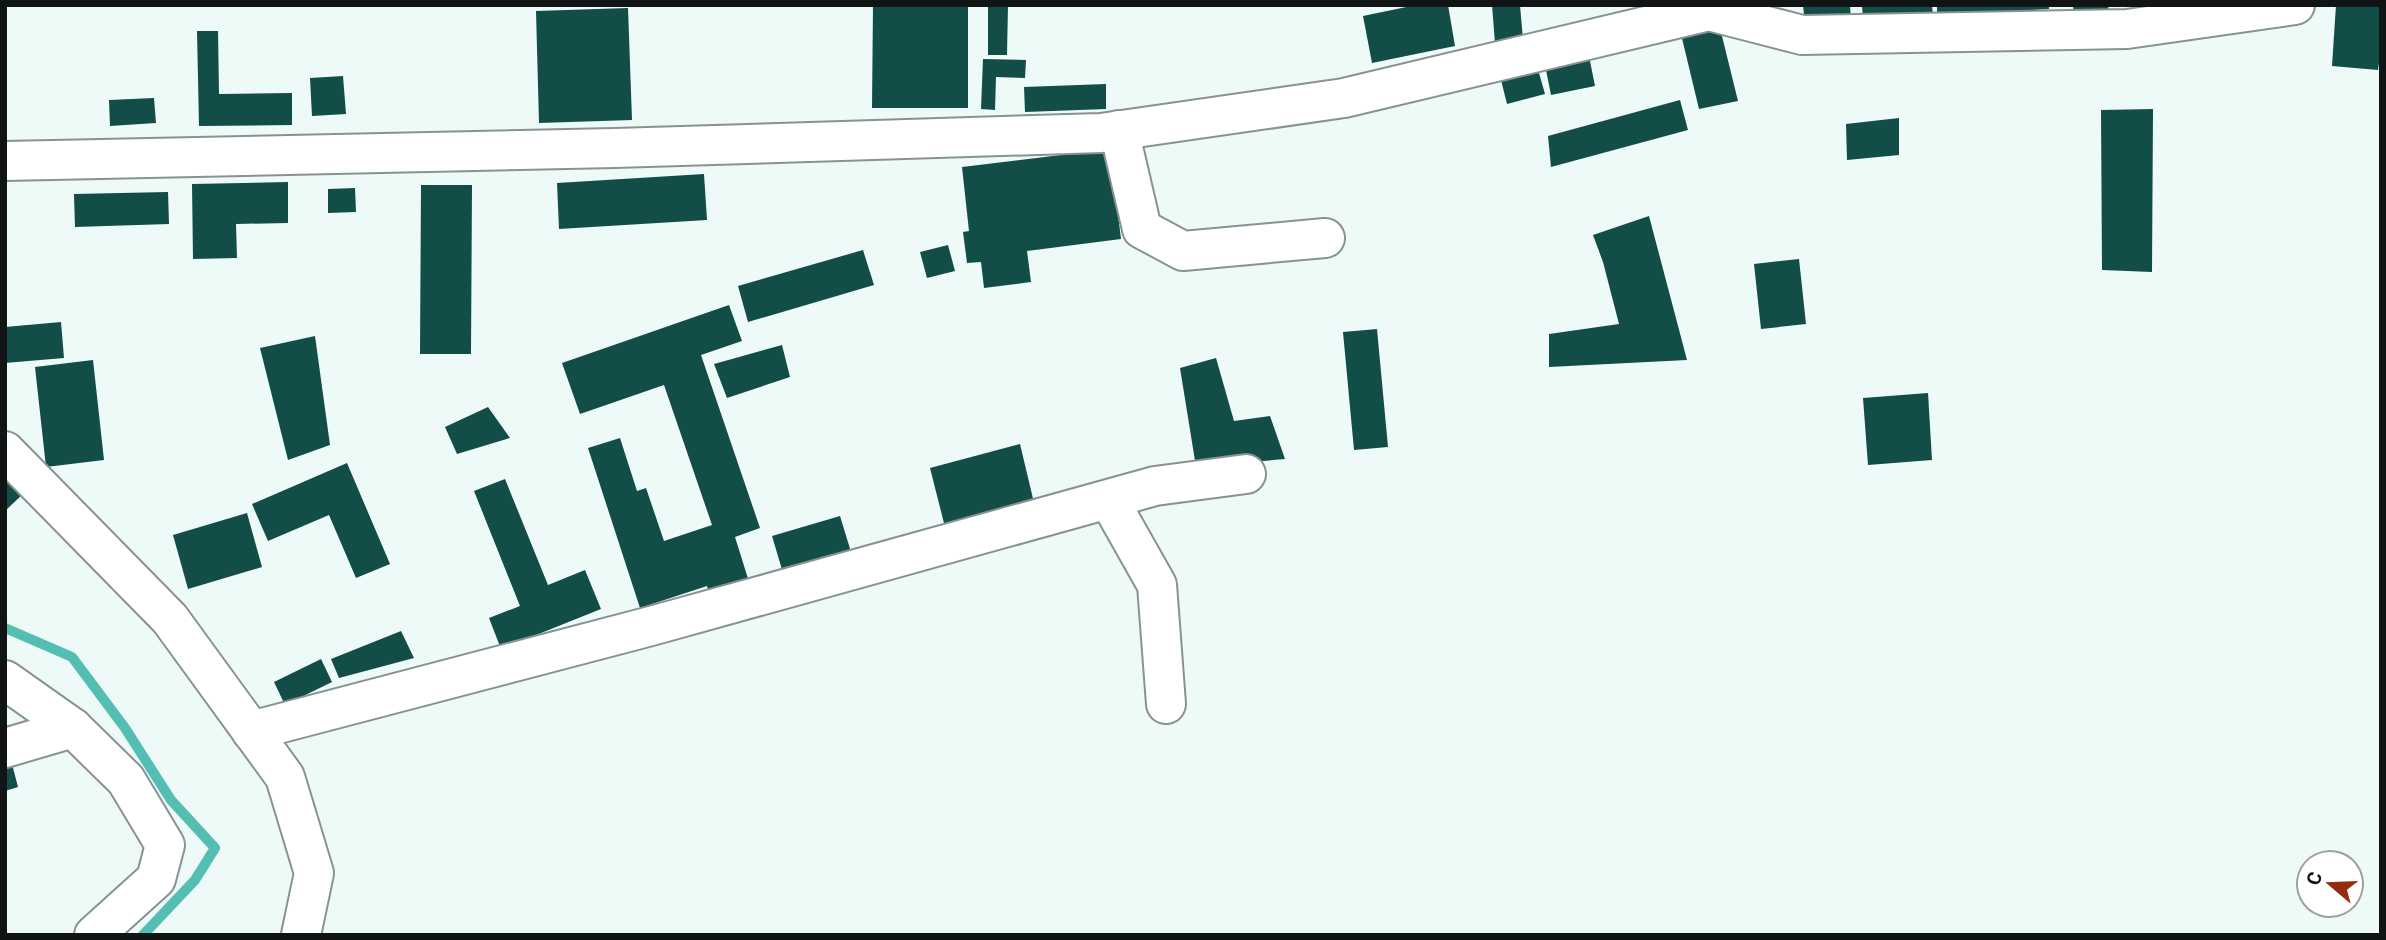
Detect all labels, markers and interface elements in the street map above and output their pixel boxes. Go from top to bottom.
north arrow [2295,849,2365,919]
text: С [2302,869,2327,888]

